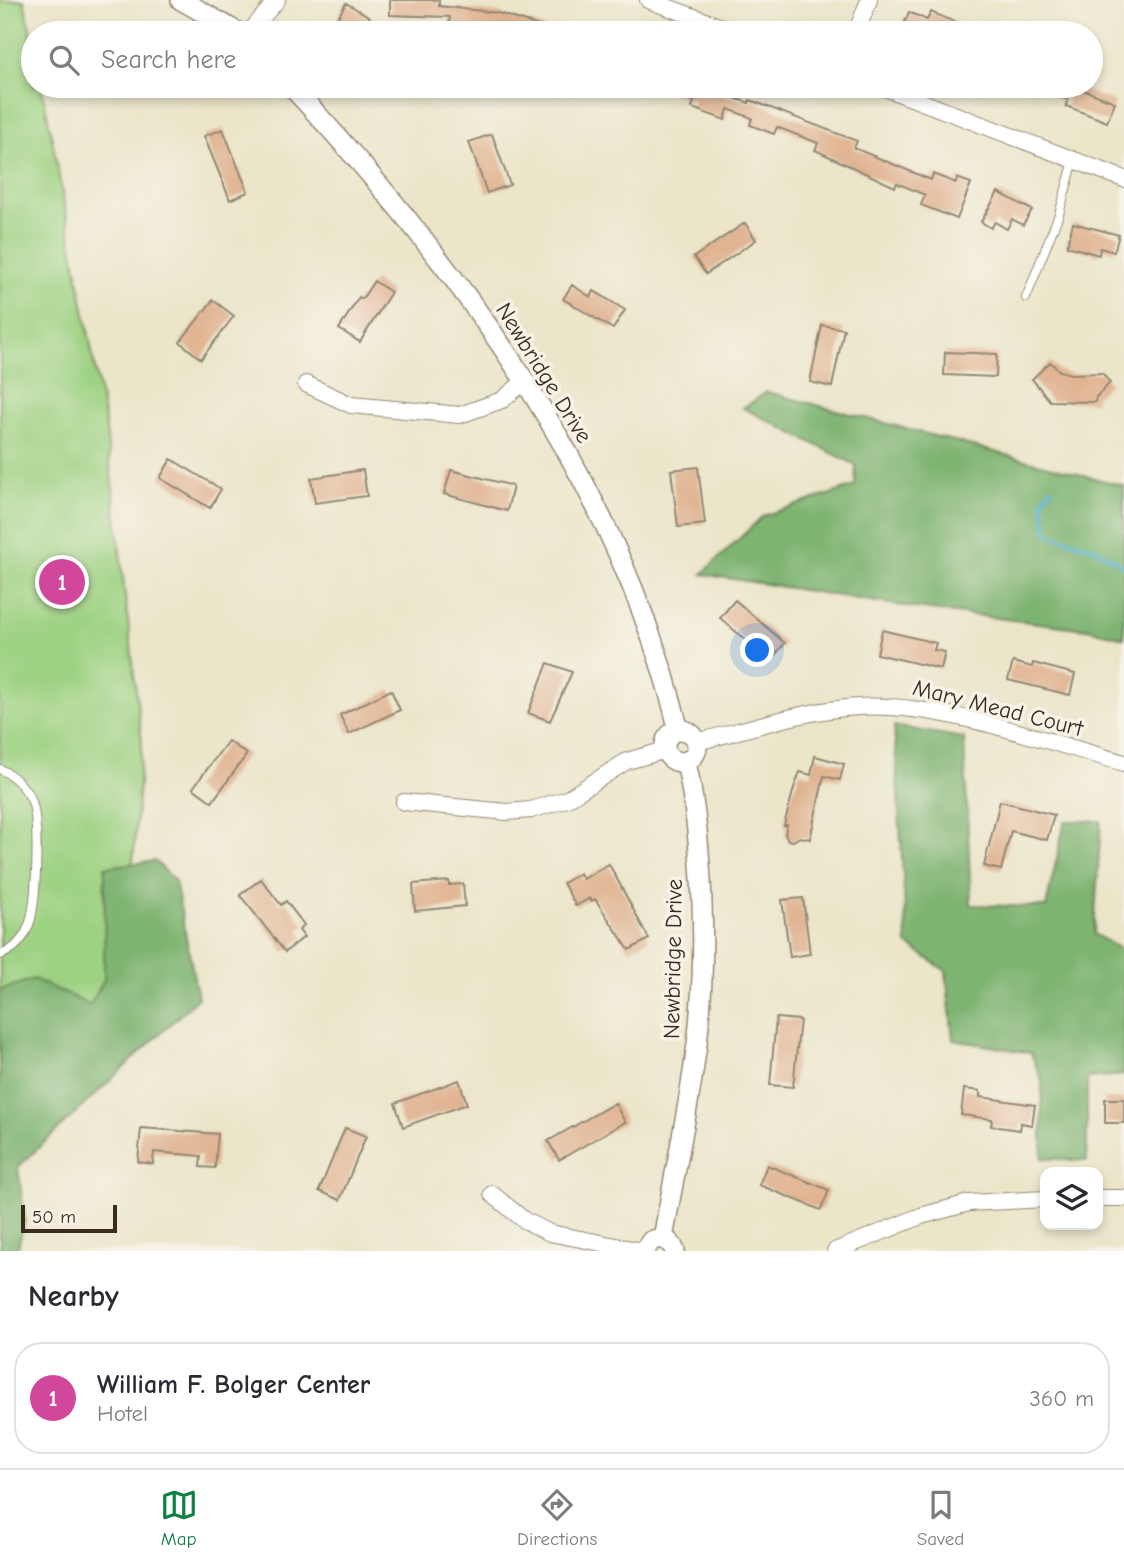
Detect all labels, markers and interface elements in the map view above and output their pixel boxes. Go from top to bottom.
search box [21,21,1103,98]
icon: search [45,41,83,79]
text: Search here [101,45,236,75]
street label: Newbridge Drive [490,298,598,448]
pin: 1 [39,556,85,608]
your location [740,633,774,667]
street label: Mary Mead Court [910,674,1087,743]
street label: Newbridge Drive [658,879,688,1039]
map controls [1040,1167,1103,1230]
button: layers [1040,1167,1103,1230]
scale bar [21,1202,117,1234]
text: 50 m [32,1206,76,1228]
text: Nearby [28,1279,119,1314]
text: William F. Bolger Center [97,1370,370,1400]
text: 1 [48,1385,58,1412]
text: 360 m [1029,1385,1094,1412]
text: Hotel [97,1400,148,1427]
tab: Map [160,1486,198,1550]
tab: Directions [517,1486,597,1550]
tab: Saved [917,1486,964,1550]

